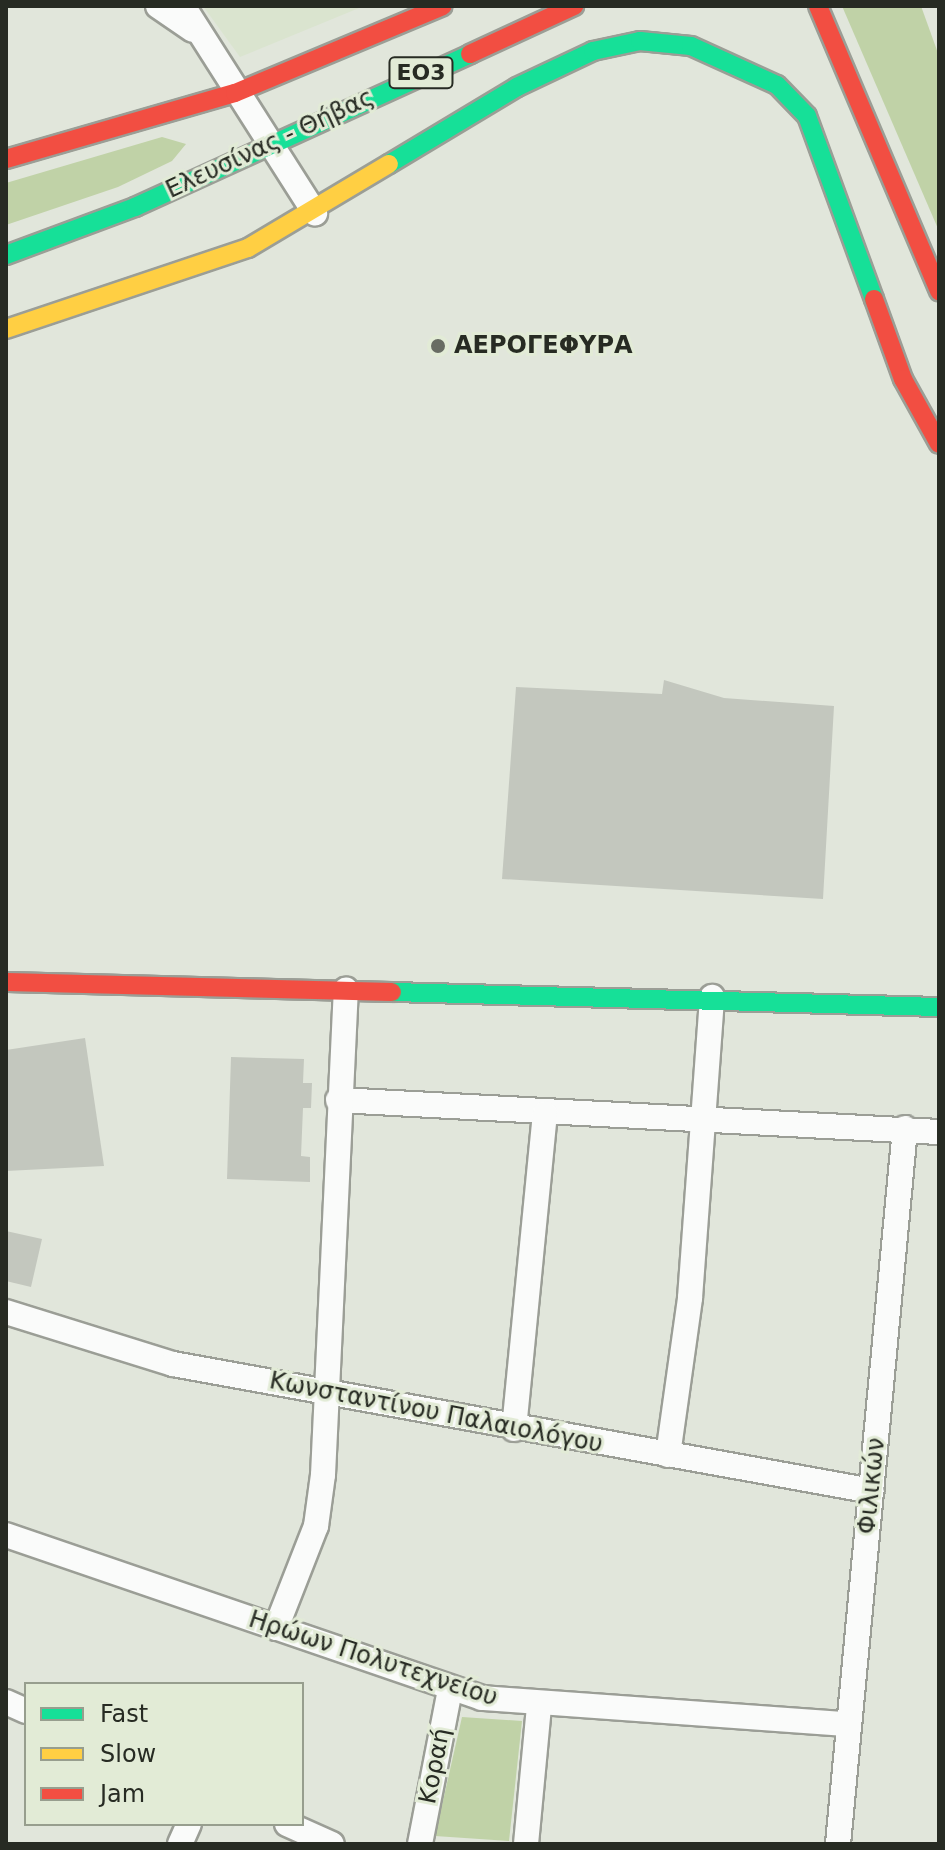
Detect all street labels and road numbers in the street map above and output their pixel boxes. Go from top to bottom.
road number: ΕΟ3 [387,55,455,91]
street label: Ελευσίνας - Θήβας [161,83,379,205]
street label: Κωνσταντίνου Παλαιολόγου [267,1367,605,1459]
street label: Φιλικών [853,1436,891,1536]
street label: Ηρώων Πολυτεχνείου [245,1605,501,1713]
street label: Κοραή [414,1726,456,1806]

